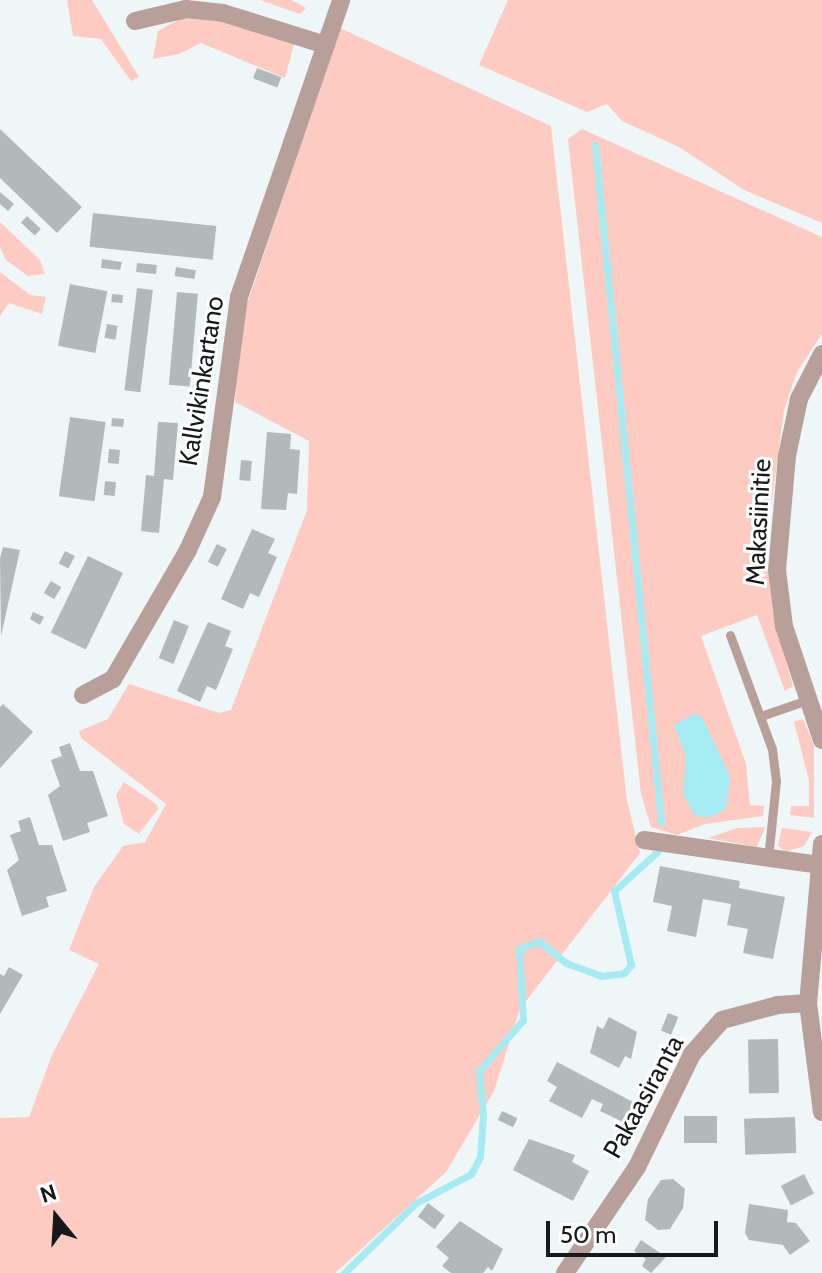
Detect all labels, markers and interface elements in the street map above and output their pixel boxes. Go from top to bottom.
street label: Kallvikinkartano [173,294,231,468]
street label: Makasiinitie [740,458,778,586]
street label: Pakaasiranta [597,1030,691,1164]
north arrow [16,1177,96,1257]
text: N [37,1178,60,1209]
scale bar [550,1205,722,1255]
text: 50 m [560,1220,616,1249]

